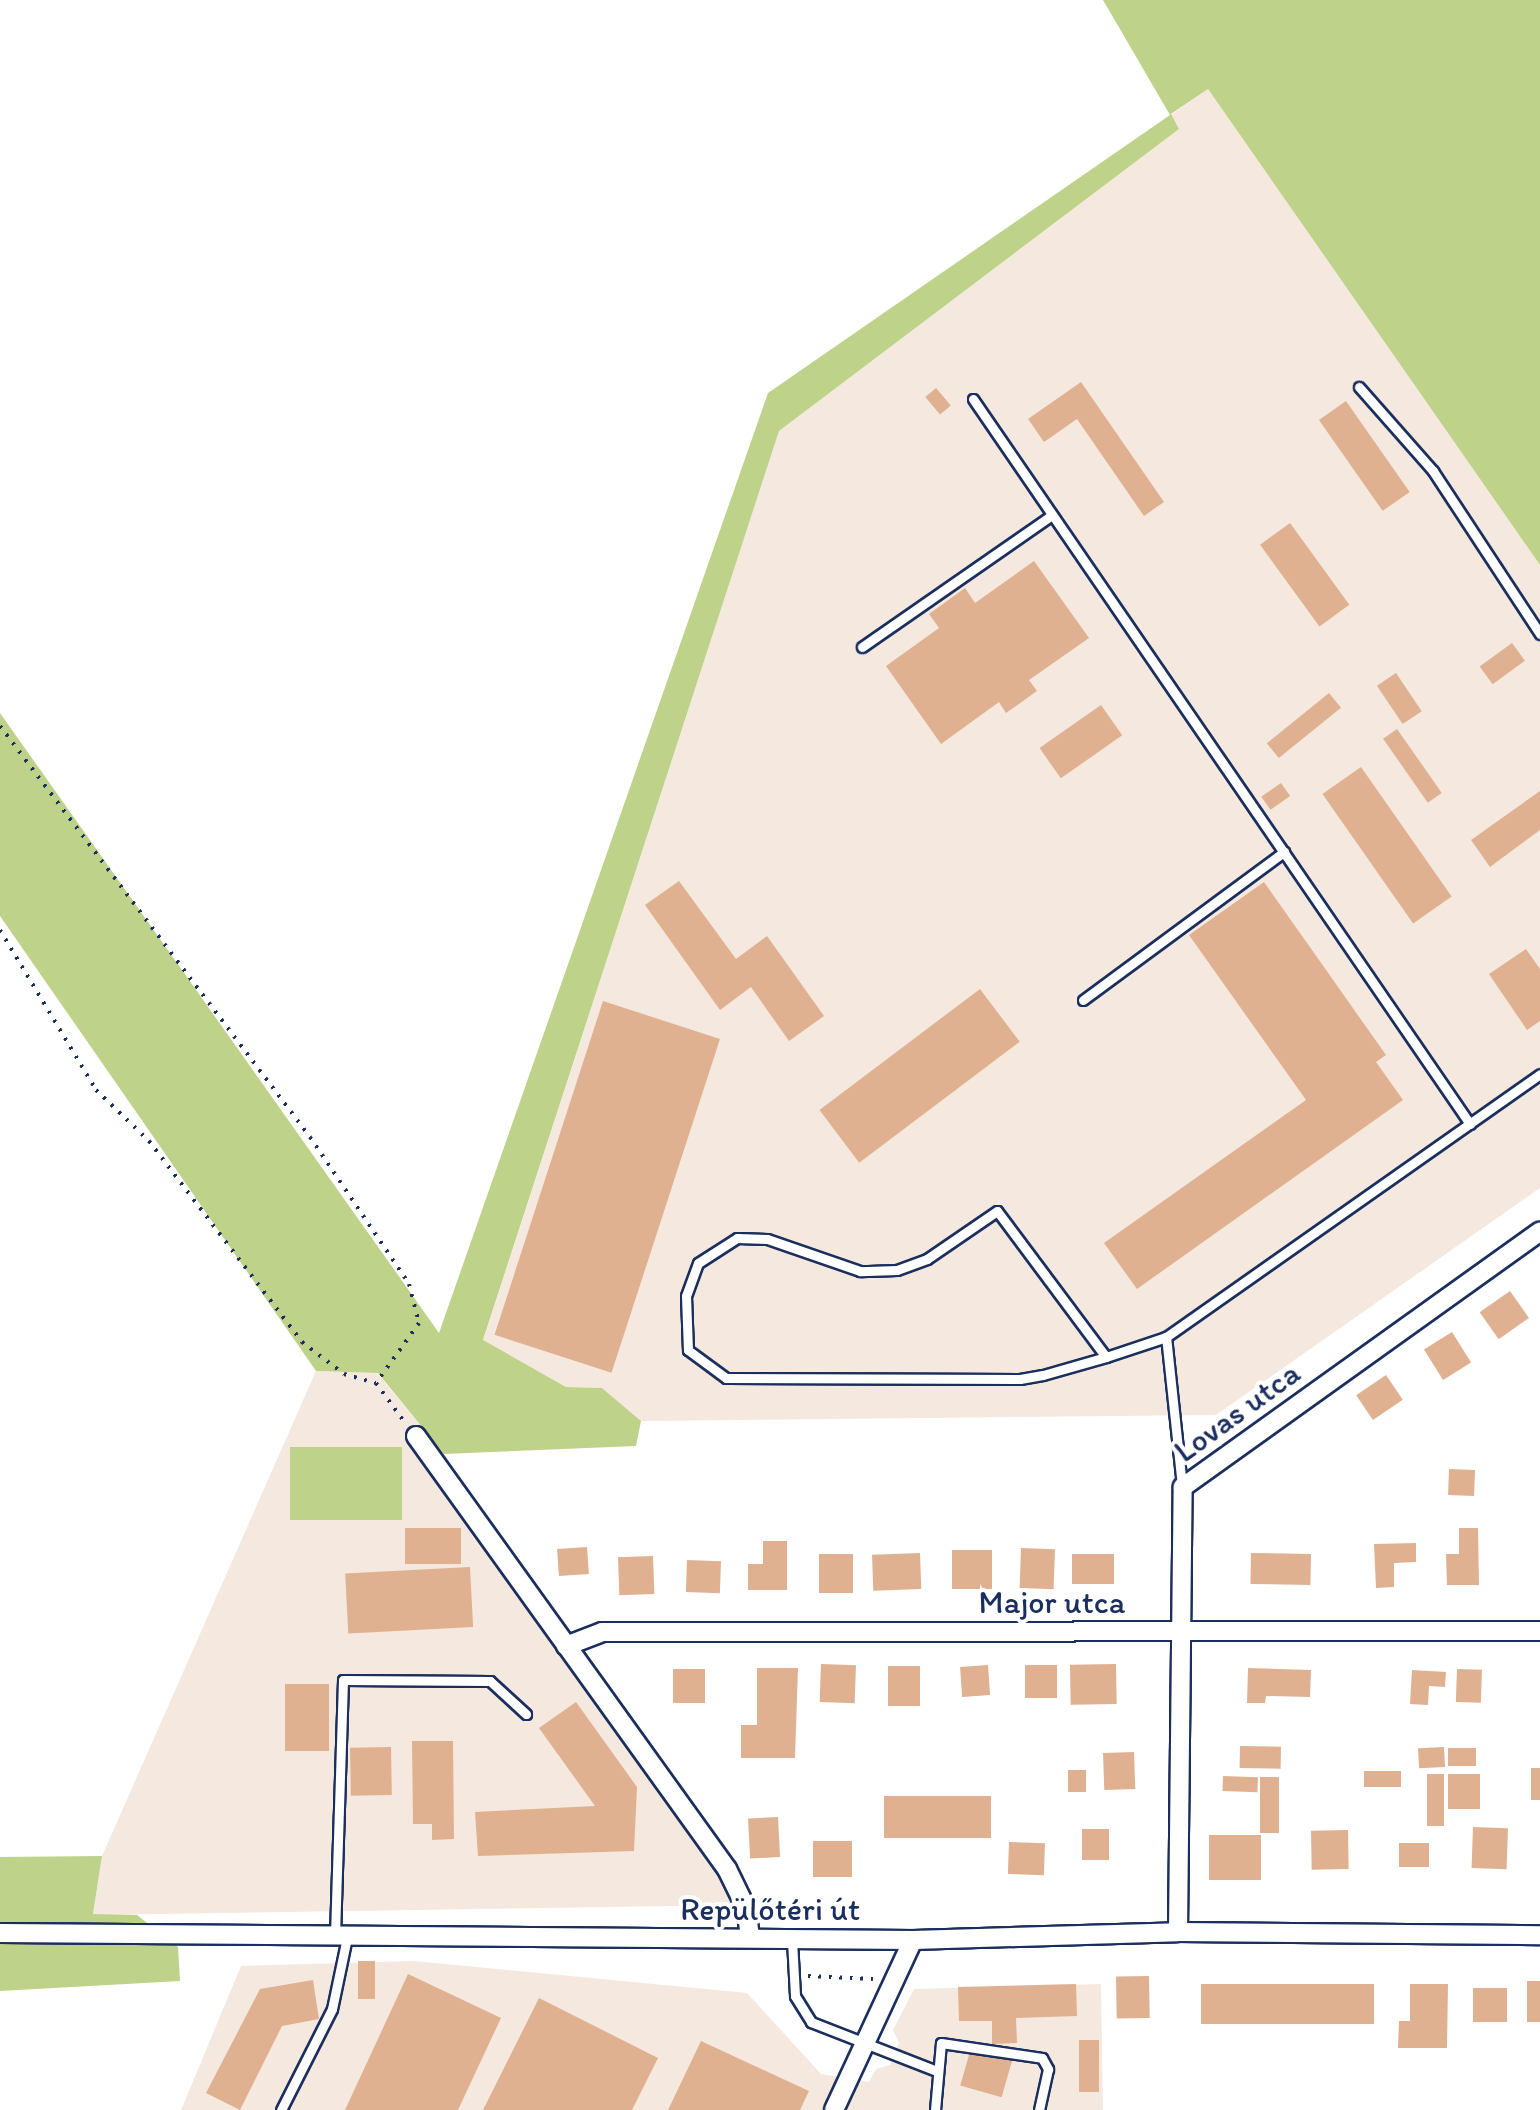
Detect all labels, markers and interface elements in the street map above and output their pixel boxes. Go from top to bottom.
street label: Lovas utca [1167,1354,1307,1470]
street label: Major utca [979,1583,1125,1621]
street label: Repülőtéri út [680,1890,860,1928]

